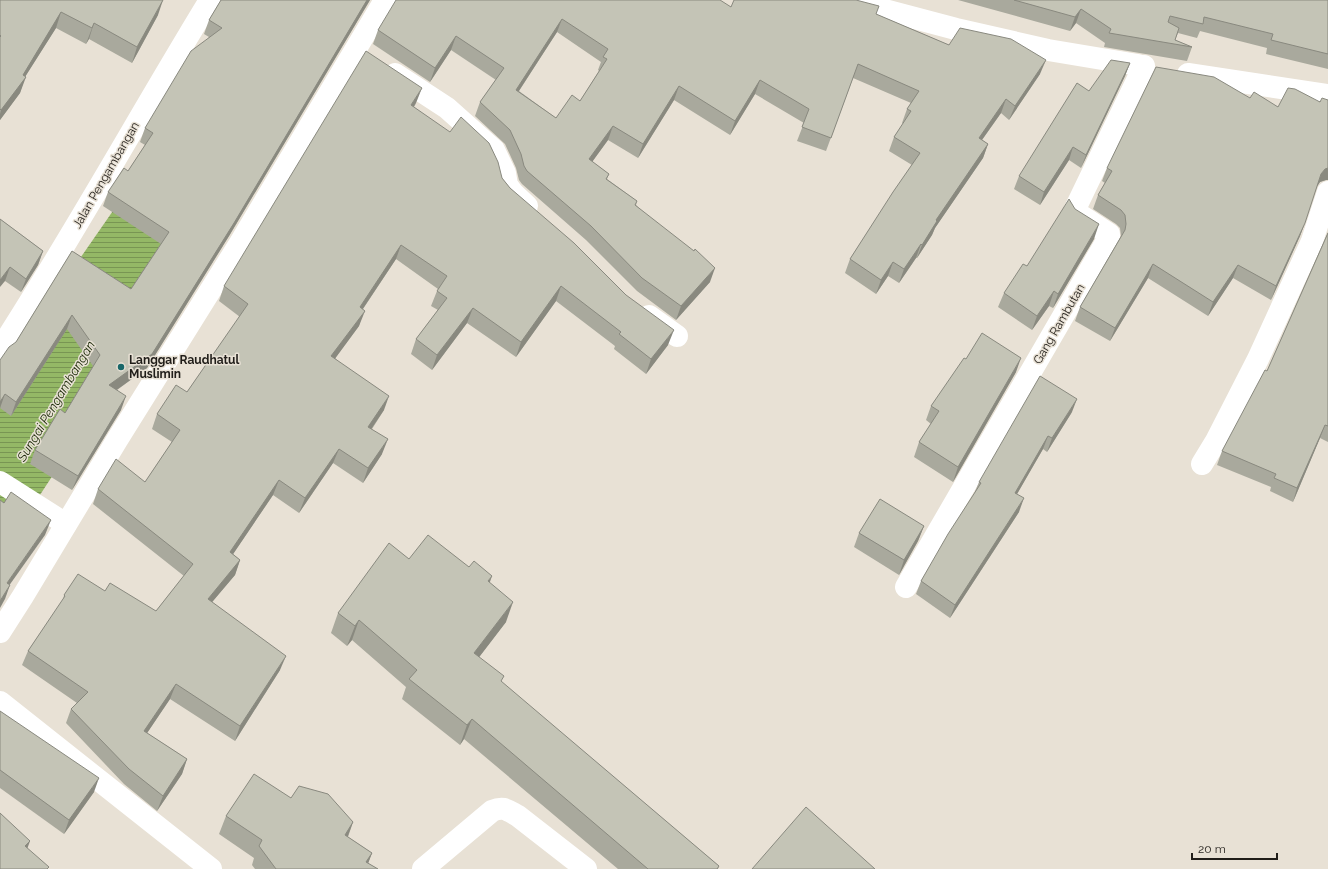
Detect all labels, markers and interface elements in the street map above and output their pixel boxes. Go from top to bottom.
street label: Jalan Pengambangan [70,119,142,231]
street label: Gang Rambutan [1030,282,1088,366]
water label: Sungai Pengambangan [14,338,98,465]
place label: Langgar Raudhatul Muslimin [129,353,240,381]
marker: Langgar Raudhatul Muslimin [116,362,126,372]
scale bar [1192,835,1277,861]
text: 20 m [1198,842,1226,856]

